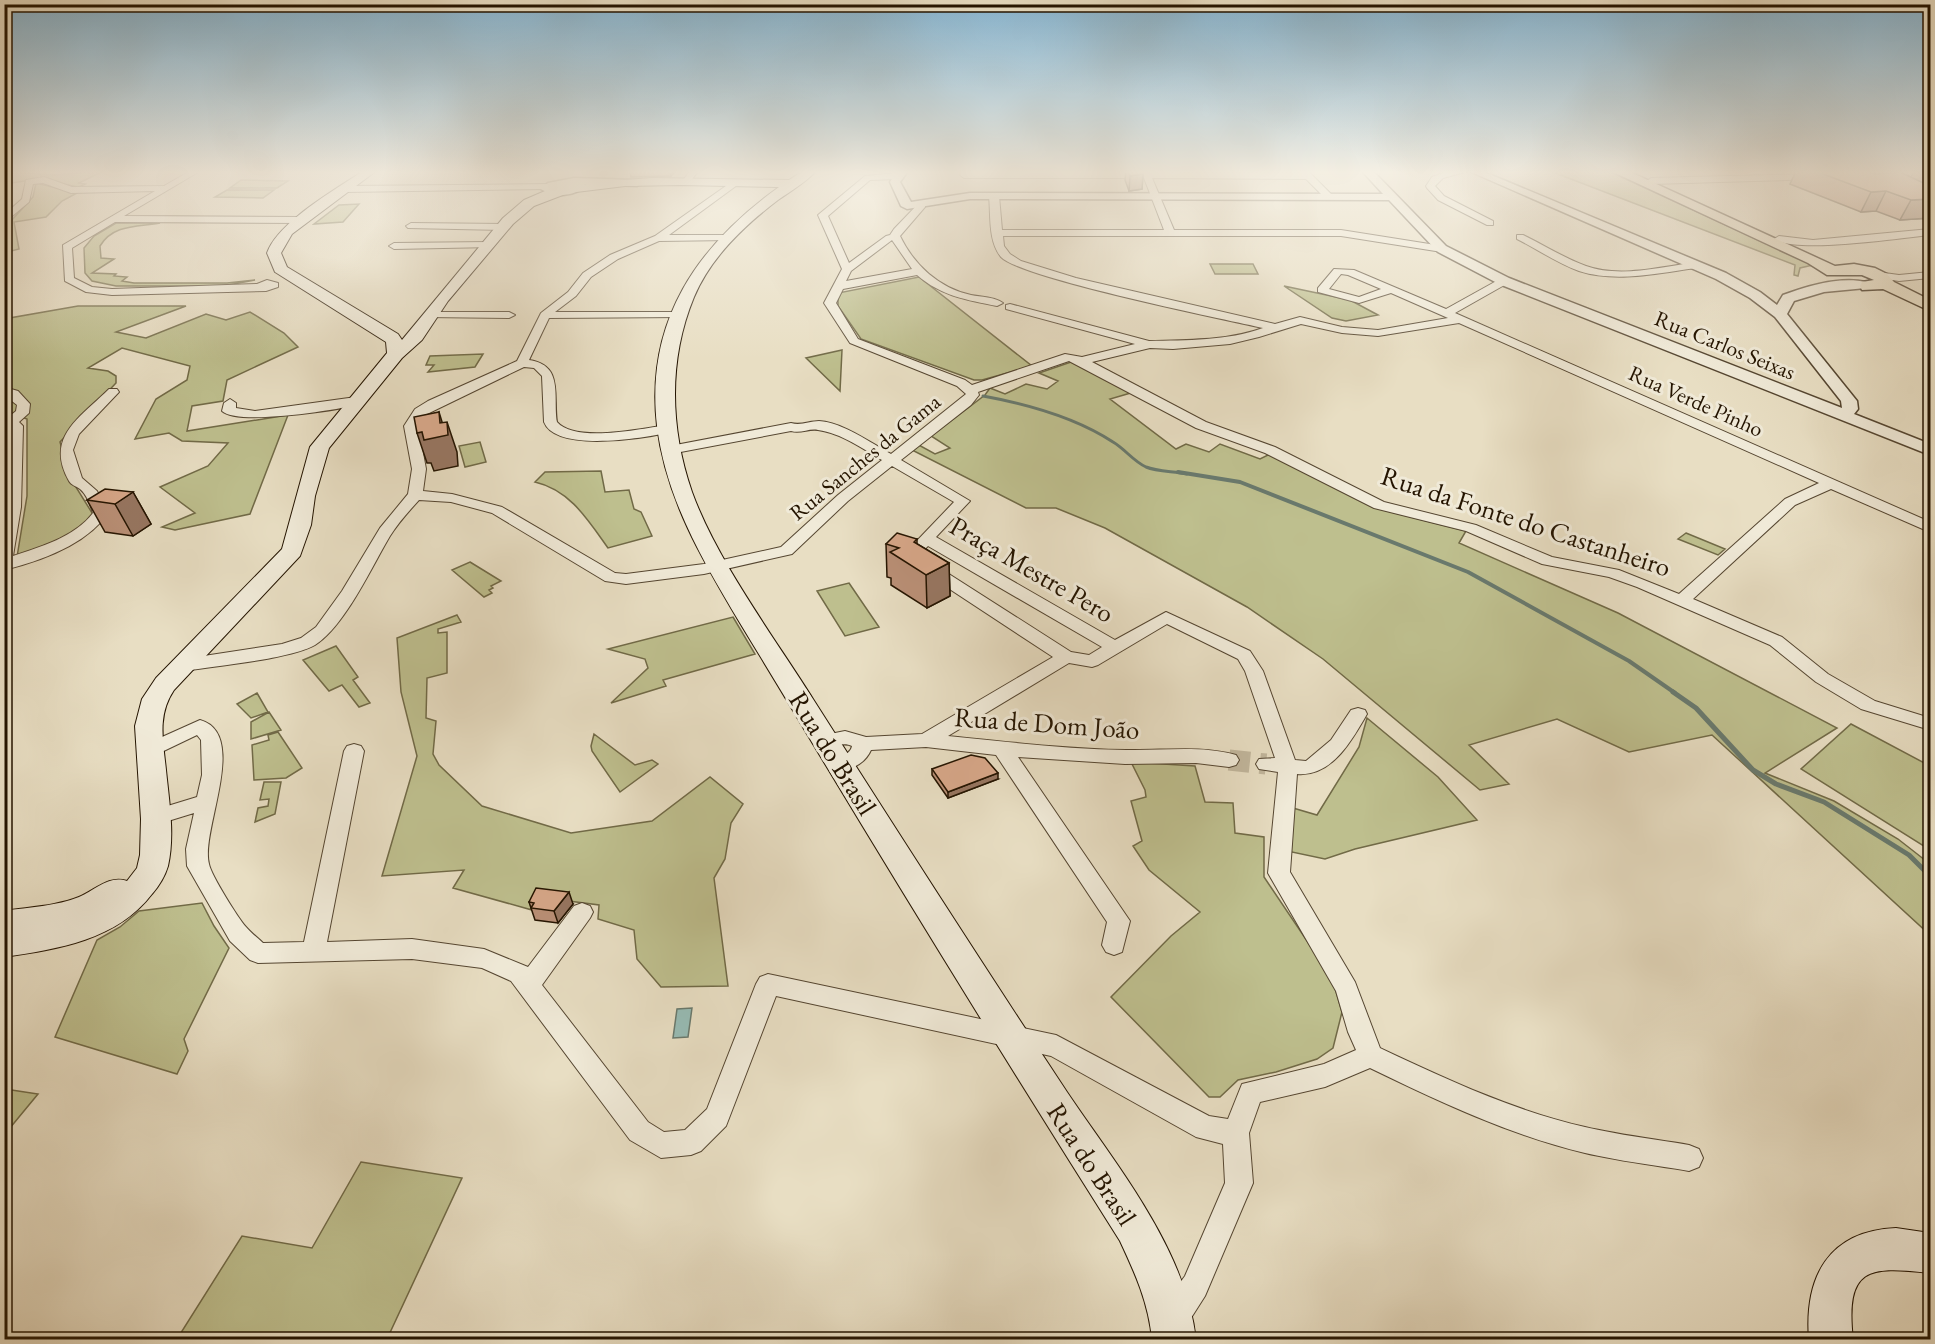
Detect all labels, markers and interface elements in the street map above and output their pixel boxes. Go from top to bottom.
street label: Rua Carlos Seixas [1650,304,1800,386]
street label: Rua Verde Pinho [1624,358,1768,444]
street label: Rua Sanches da Gama [783,387,947,527]
street label: Rua da Fonte do Castanheiro [1377,458,1675,584]
street label: Praça Mestre Pero [943,508,1121,630]
street label: Rua do Brasil [781,685,885,821]
street label: Rua de Dom João [953,699,1141,747]
street label: Rua do Brasil [1039,1096,1145,1232]

